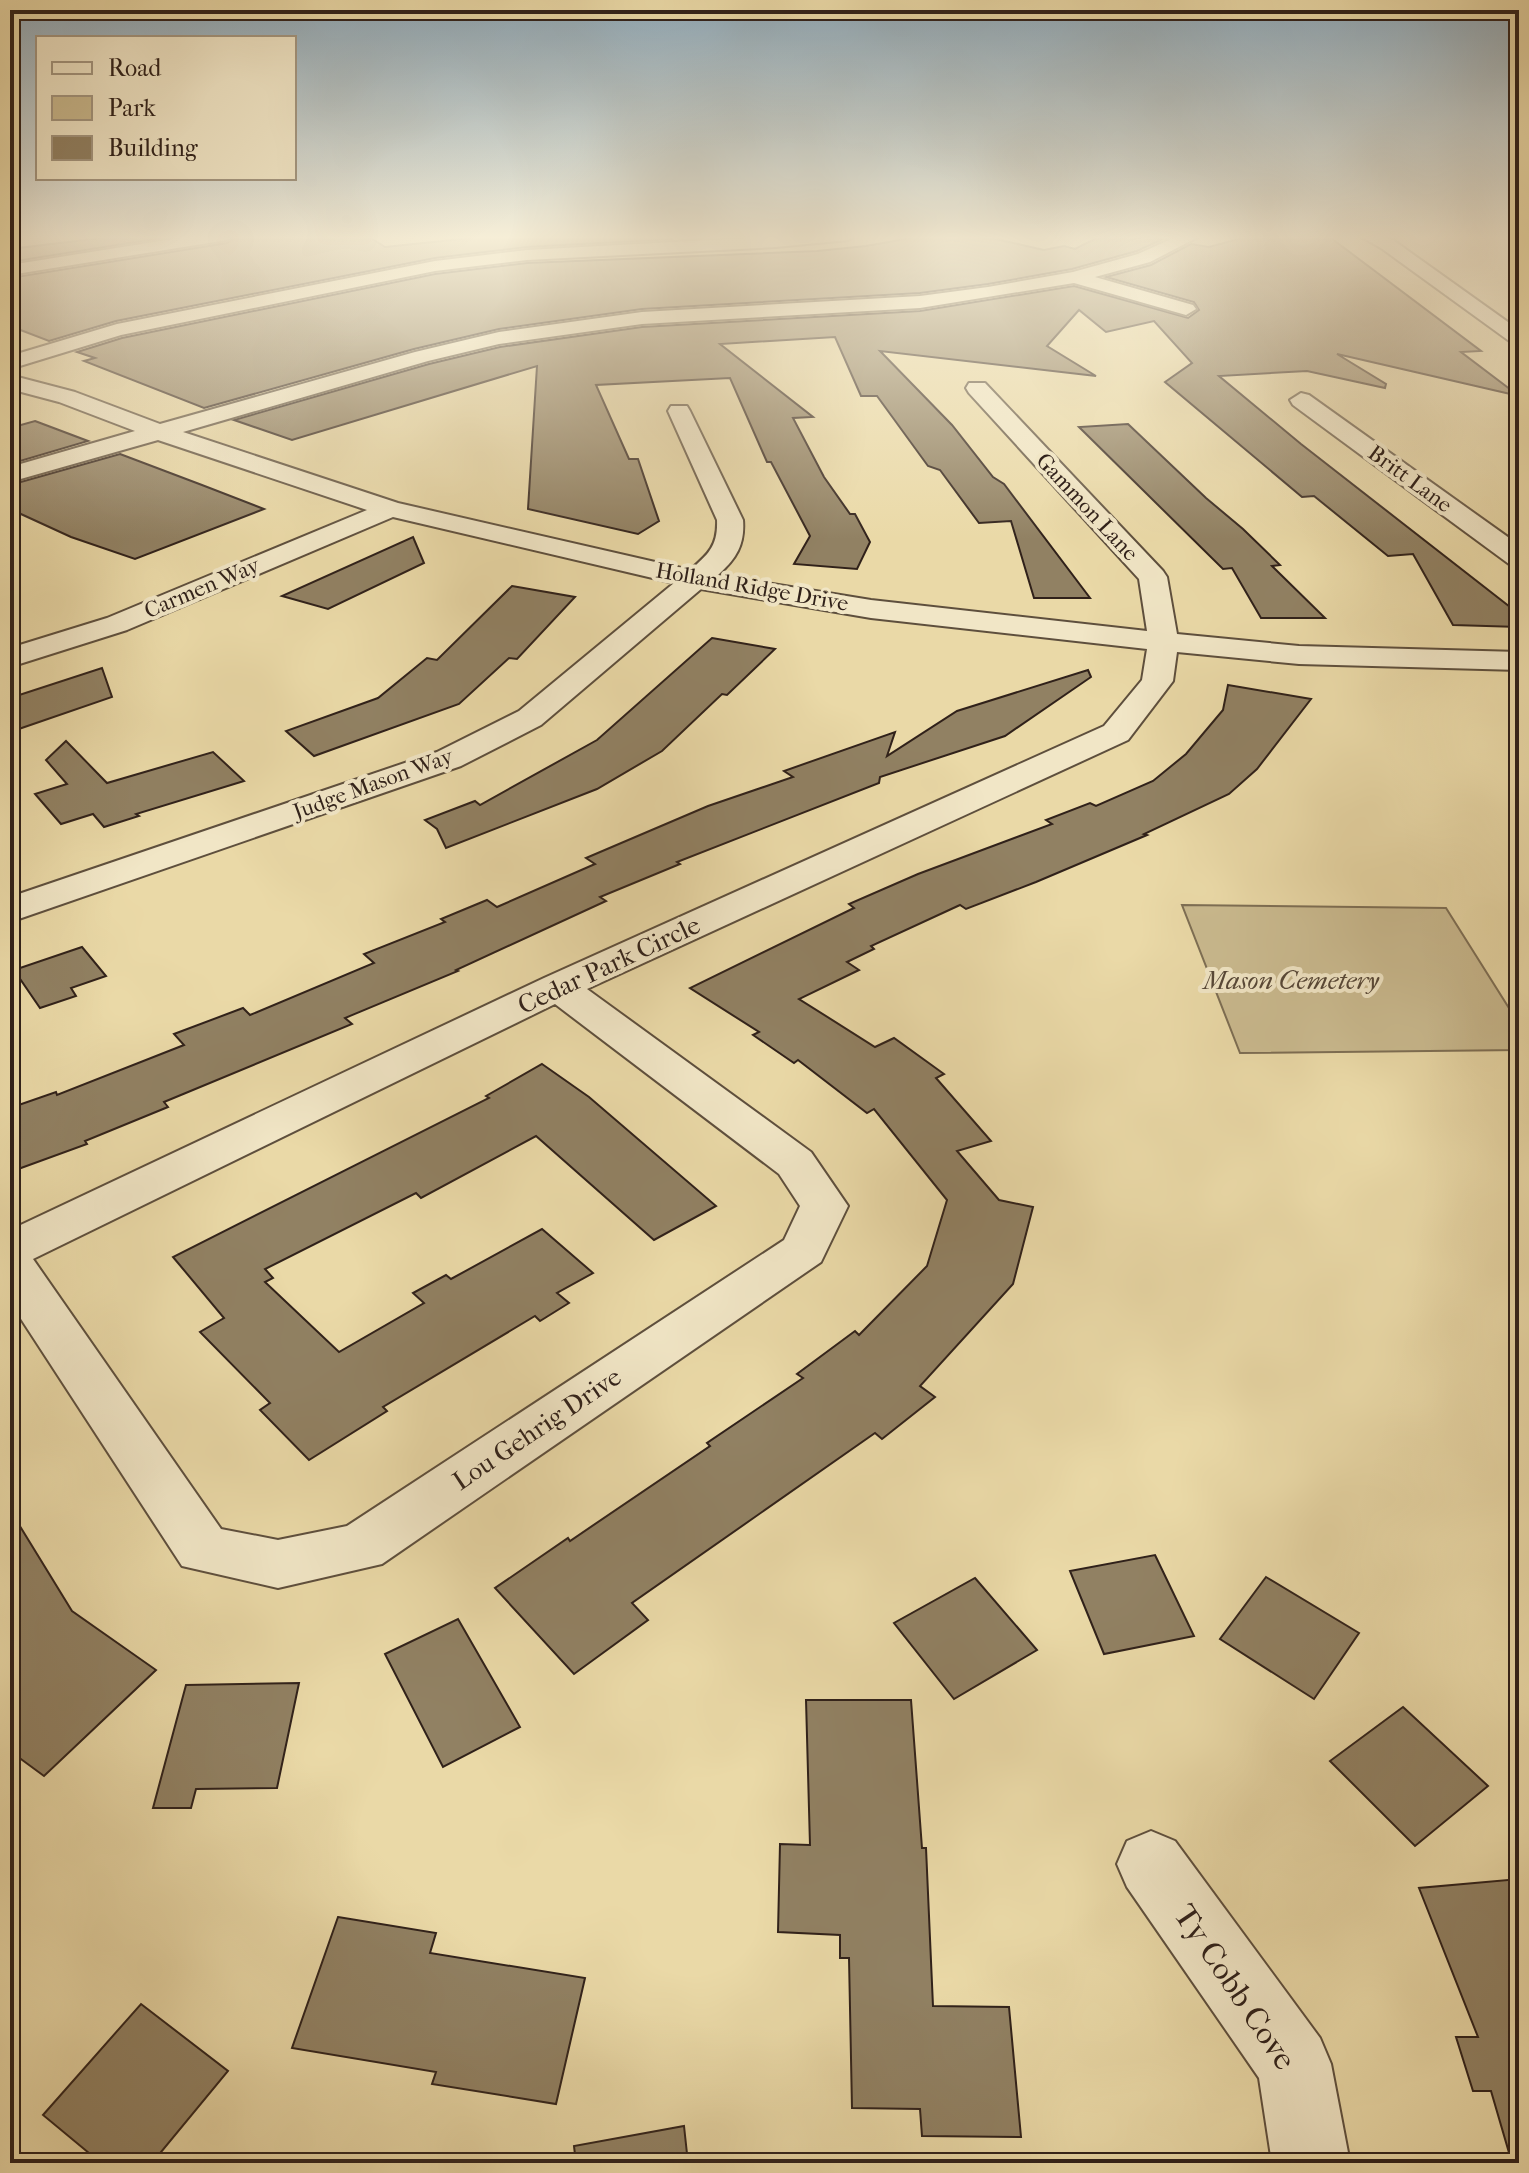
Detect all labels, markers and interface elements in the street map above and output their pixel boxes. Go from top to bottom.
legend [36,36,296,180]
text: Road [108,54,162,82]
text: Park [108,94,156,122]
text: Building [108,134,199,162]
street label: Britt Lane [1363,440,1457,518]
street label: Gammon Lane [1031,448,1144,566]
street label: Carmen Way [141,552,265,624]
street label: Holland Ridge Drive [654,557,850,617]
street label: Judge Mason Way [288,743,458,826]
street label: Cedar Park Circle [513,909,705,1021]
park label: Mason Cemetery [1201,965,1380,996]
street label: Lou Gehrig Drive [447,1361,627,1497]
street label: Ty Cobb Cove [1166,1897,1304,2077]

